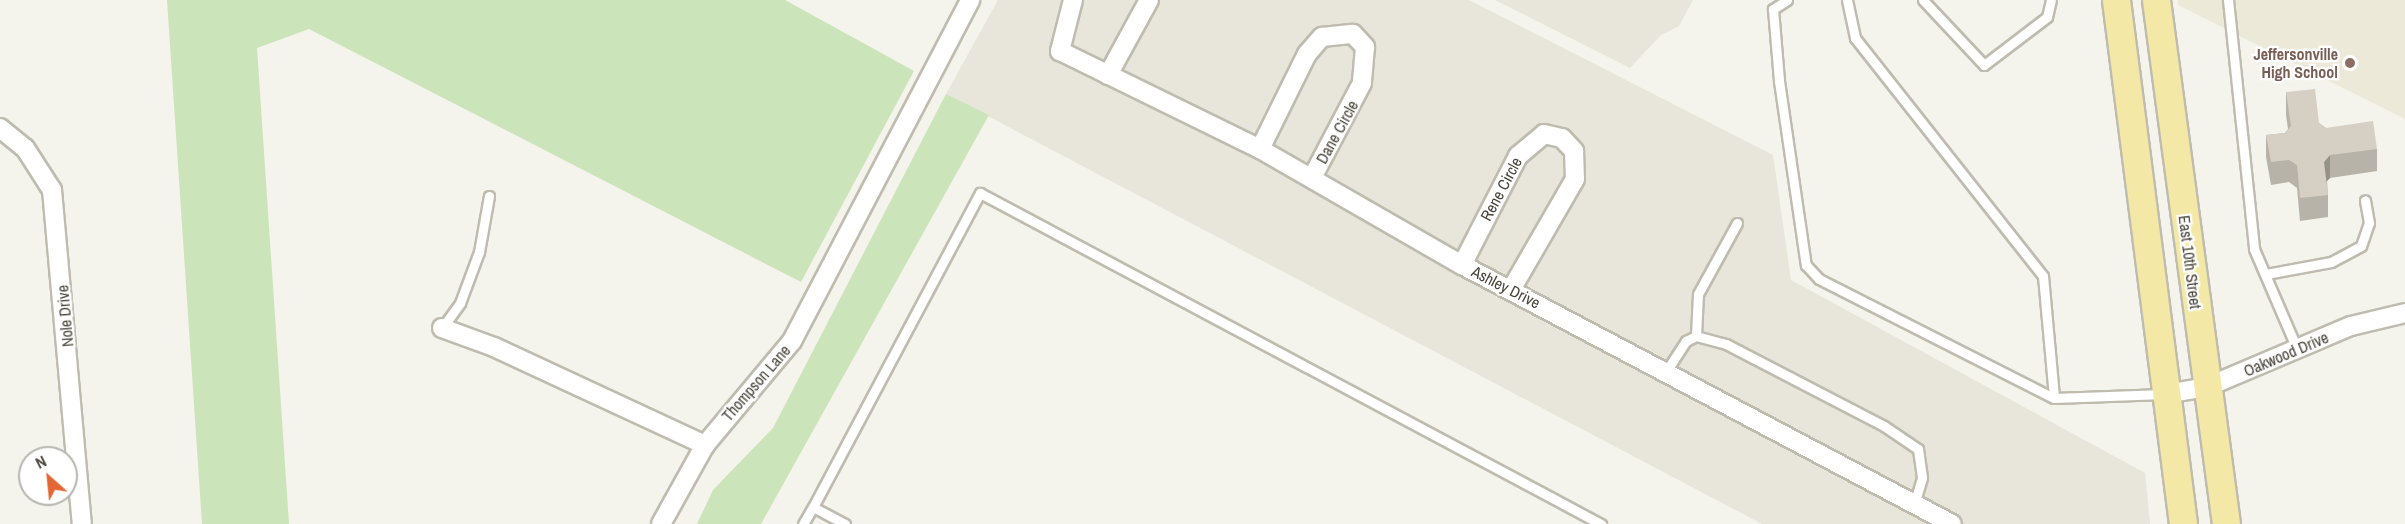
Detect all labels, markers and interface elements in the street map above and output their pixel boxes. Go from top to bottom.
place label: Jeffersonville High School [2253,44,2338,82]
marker: Jeffersonville High School [2343,56,2357,70]
street label: Dane Circle [1312,97,1362,167]
street label: Rene Circle [1476,154,1526,224]
street label: East 10th Street [2175,214,2205,310]
street label: Ashley Drive [1469,262,1543,312]
street label: Nole Drive [53,284,77,348]
street label: Oakwood Drive [2241,327,2331,381]
street label: Thompson Lane [718,341,794,425]
north arrow [18,446,78,506]
text: N [32,450,50,474]

